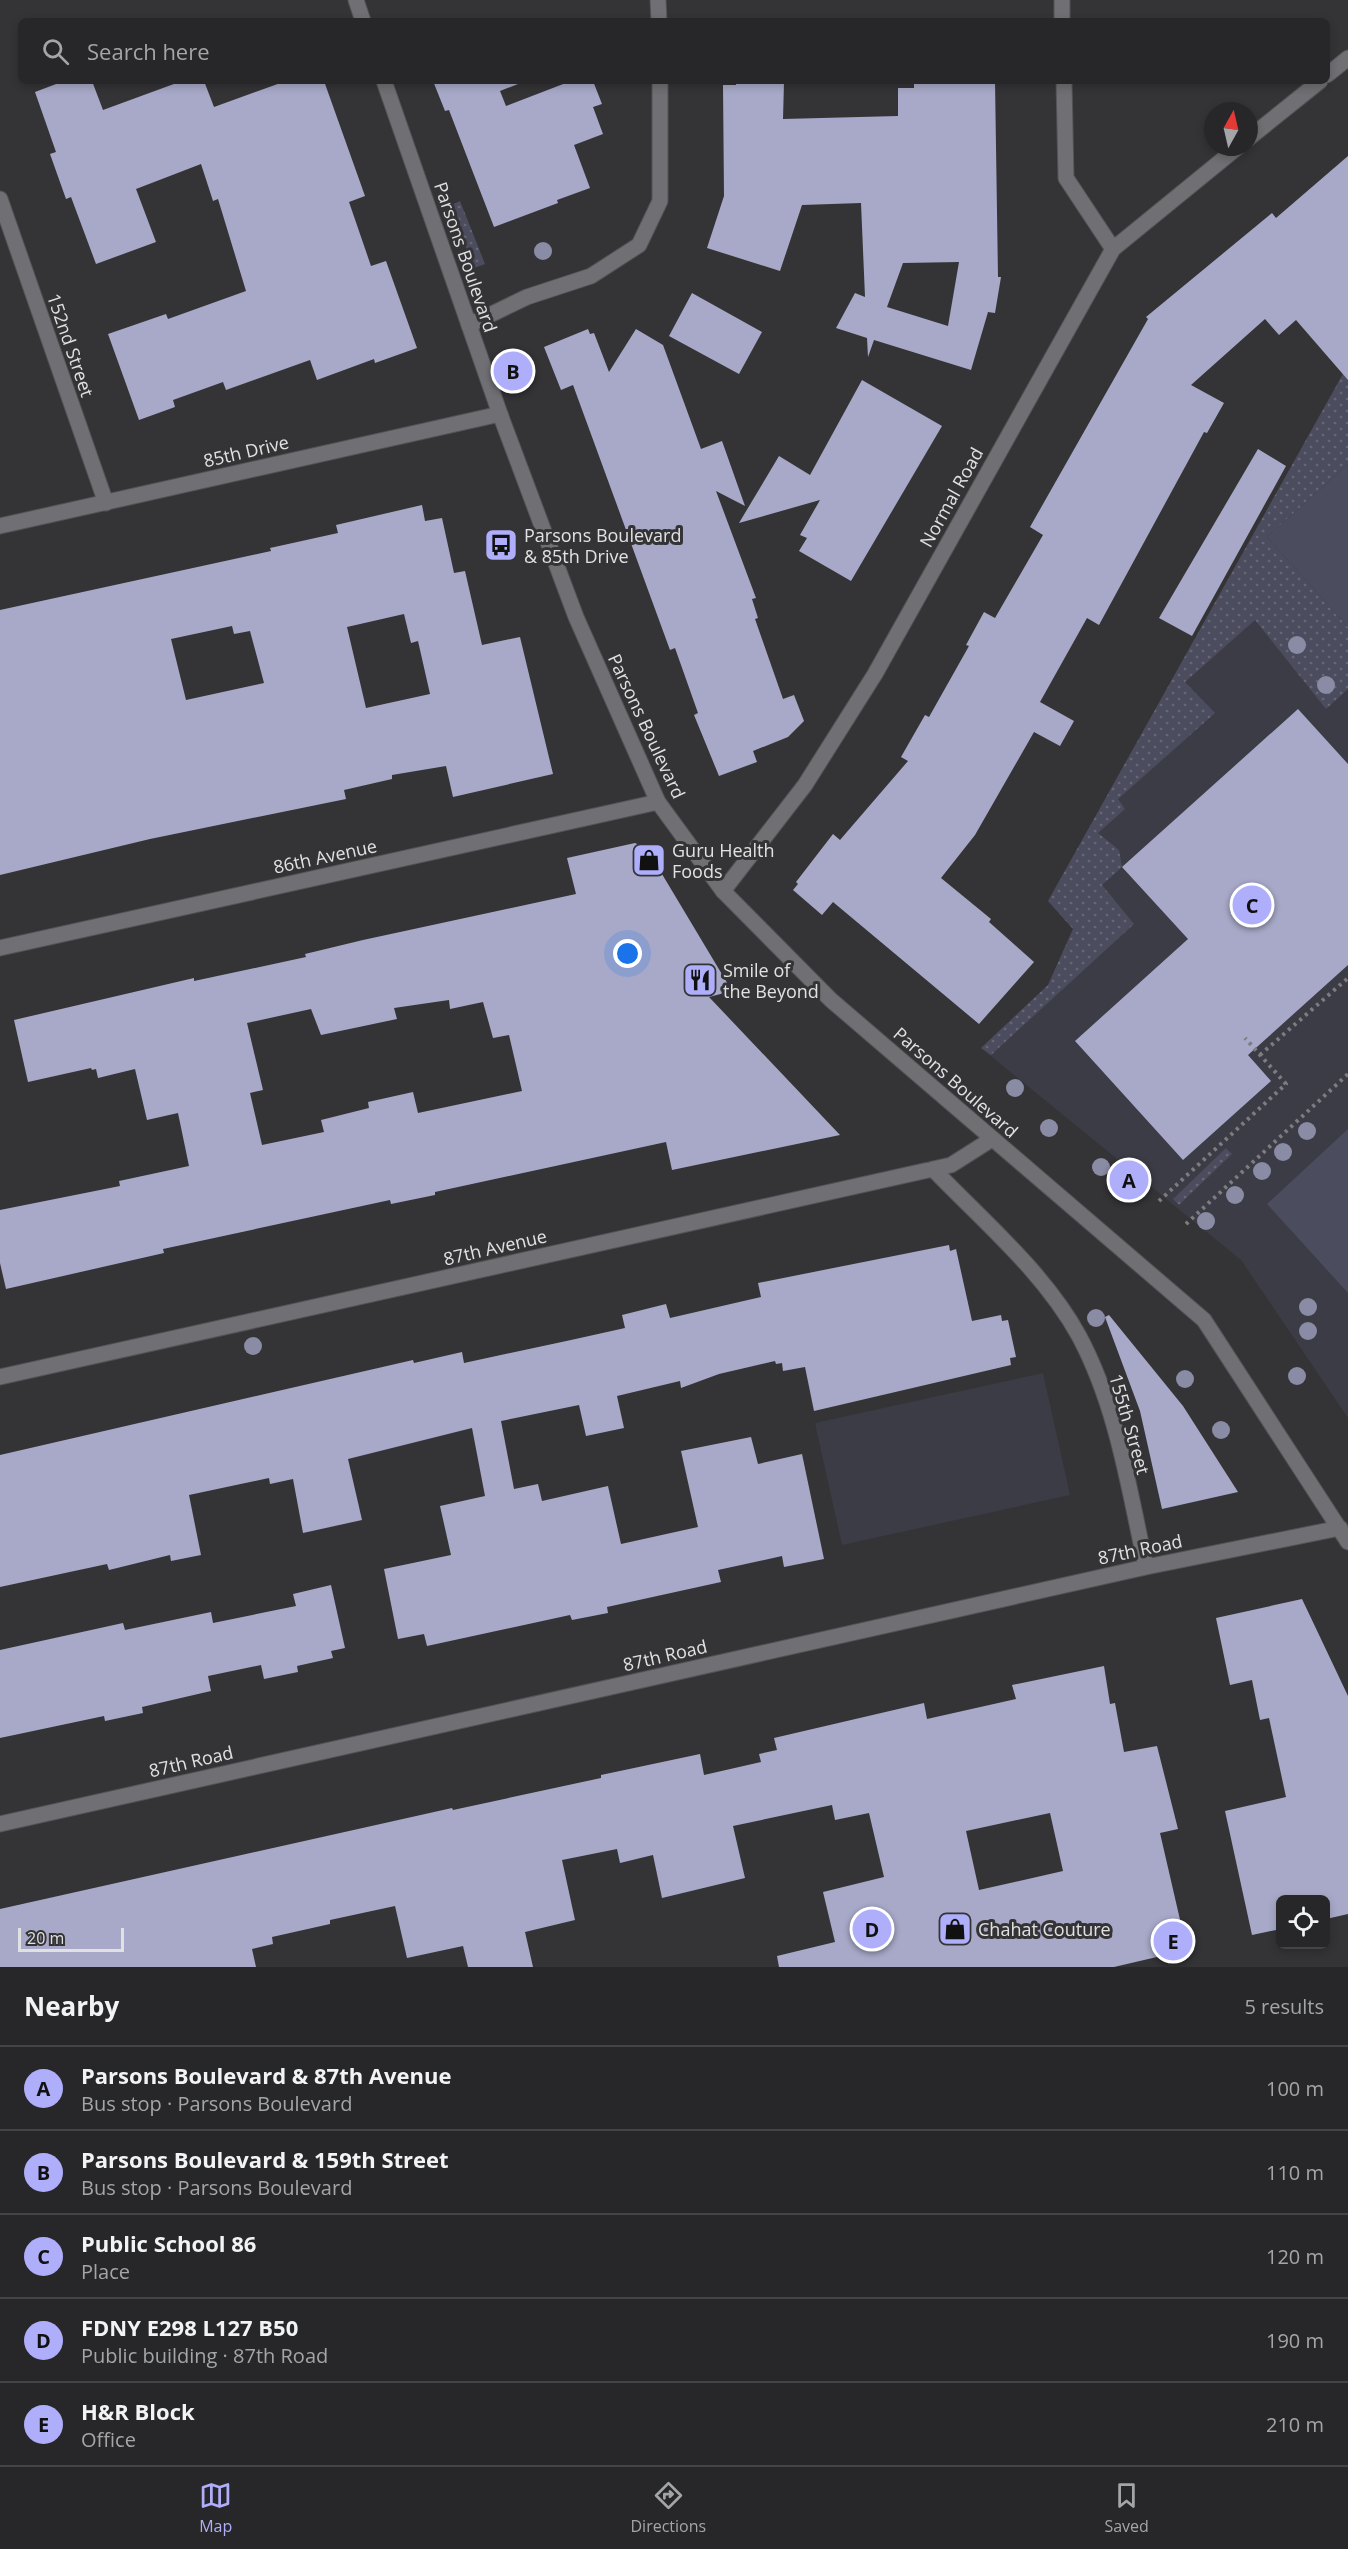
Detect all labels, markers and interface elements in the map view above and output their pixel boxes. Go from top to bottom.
search box [18,18,1330,84]
icon: search [39,35,72,68]
text: Search here [87,36,210,66]
north arrow [1204,102,1258,156]
street label: Parsons Boulevard [429,179,503,335]
street label: 152nd Street [42,290,100,400]
pin: B [494,348,532,394]
street label: 85th Drive [201,430,291,472]
street label: Normal Road [914,443,988,551]
place label: Parsons Boulevard & 85th Drive [524,523,681,568]
bus stop icon: Parsons Boulevard & 85th Drive [483,527,519,563]
street label: Parsons Boulevard [603,650,691,802]
street label: 86th Avenue [271,833,379,879]
place label: Guru Health Foods [672,838,775,883]
shop icon: Guru Health Foods [631,842,667,878]
pin: C [1232,882,1272,928]
your location [613,939,642,968]
place label: Smile of the Beyond [723,958,819,1003]
restaurant icon: Smile of the Beyond [682,962,718,998]
street label: Parsons Boulevard [889,1021,1023,1143]
pin: A [1110,1158,1148,1202]
street label: 87th Avenue [441,1223,549,1271]
street label: 155th Street [1104,1371,1156,1477]
street label: 87th Road [1096,1528,1184,1570]
street label: 87th Road [621,1634,709,1676]
street label: 87th Road [147,1740,235,1782]
map controls [1276,1895,1330,1949]
button: locate [1276,1895,1330,1949]
pin: D [852,1906,892,1952]
shop icon: Chahat Couture [937,1911,973,1947]
place label: Chahat Couture [978,1917,1111,1941]
pin: E [1154,1918,1192,1964]
scale bar [18,1925,124,1952]
text: 20 m [27,1927,64,1949]
text: Nearby [24,1988,119,2024]
text: 5 results [1244,1993,1324,2020]
text: Parsons Boulevard & 87th Avenue [81,2060,451,2090]
text: A [37,2075,50,2102]
text: 100 m [1266,2075,1324,2102]
text: Bus stop · Parsons Boulevard [81,2090,352,2117]
text: Parsons Boulevard & 159th Street [81,2144,449,2174]
text: B [37,2159,50,2186]
text: 110 m [1266,2159,1324,2186]
text: Bus stop · Parsons Boulevard [81,2174,352,2201]
text: Public School 86 [81,2228,256,2258]
text: C [37,2243,50,2270]
text: 120 m [1266,2243,1324,2270]
text: Place [81,2258,130,2285]
text: FDNY E298 L127 B50 [81,2312,298,2342]
text: D [36,2327,51,2354]
text: 190 m [1266,2327,1324,2354]
text: Public building · 87th Road [81,2342,328,2369]
text: H&R Block [81,2396,195,2426]
text: E [38,2411,49,2438]
text: 210 m [1266,2411,1324,2438]
text: Office [81,2426,136,2453]
tab: Map [199,2479,232,2537]
tab: Directions [631,2479,706,2537]
tab: Saved [1104,2479,1149,2537]

